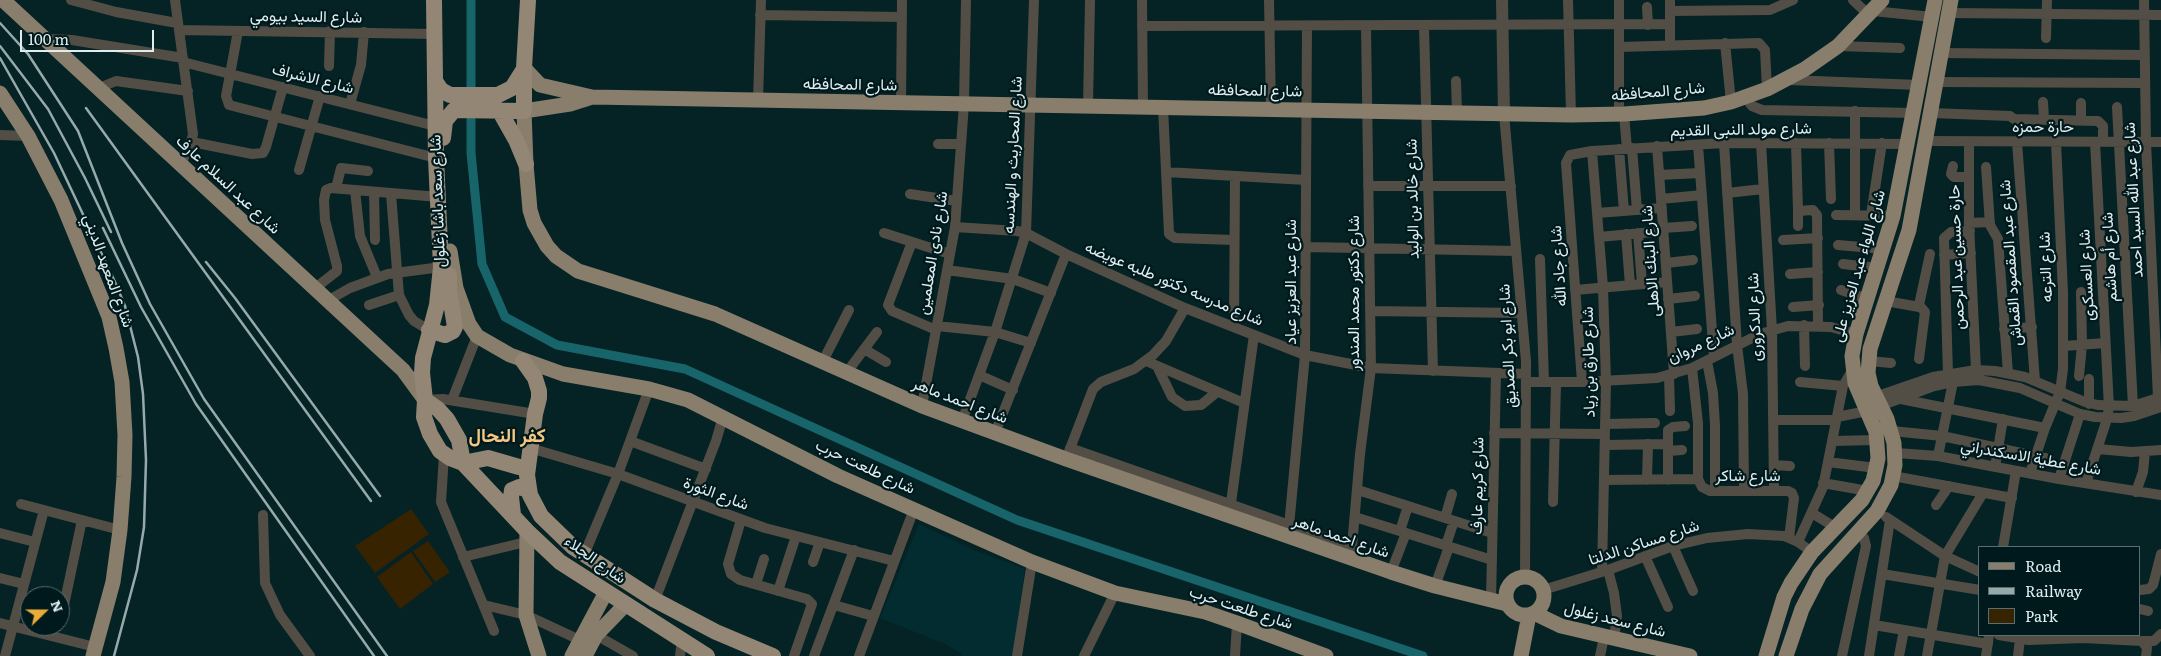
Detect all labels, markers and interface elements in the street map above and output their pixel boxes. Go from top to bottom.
street label: شارع السيد بيومي [250,6,362,28]
scale bar [22,20,156,52]
text: 100 m [28,27,69,50]
street label: شارع الاشراف [270,60,356,98]
street label: شارع المحافظه [803,75,897,95]
street label: شارع المحاريث و الهندسه [999,76,1027,234]
street label: شارع المحافظه [1610,78,1706,106]
street label: شارع المحافظه [1208,81,1302,101]
street label: حارة حمزه [2012,117,2074,137]
street label: شارع مولد النبى القديم [1670,119,1812,141]
street label: شارع عبد الله السيد احمد [2120,122,2148,278]
street label: شارع عبد السلام عارف [172,132,284,238]
street label: شارع سعد باشا زغلول [426,134,450,268]
street label: شارع خالد بن الوليد [1402,139,1424,259]
street label: شارع عبد المقصود القماش [1996,179,2026,347]
street label: حارة حسين عبد الرحمن [1945,184,1969,330]
street label: شارع اللواء عبد العزيز على [1828,188,1890,344]
street label: شارع نادى المعلمين [914,190,952,316]
street label: شارع البنك الاهلى [1638,205,1664,317]
street label: شارع المعهد الديني [79,212,137,330]
street label: شارع أم هاشم [2098,212,2122,302]
street label: شارع دكتور محمد المندور [1344,215,1364,371]
street label: شارع عبد العزيز عياد [1281,219,1301,345]
street label: شارع جاد الله [1547,225,1571,307]
street label: شارع العسكرى [2075,229,2099,321]
street label: شارع الترعه [2035,231,2057,303]
street label: شارع مدرسه دكتور طلبه عويضه [1082,238,1266,330]
street label: شارع الدكرورى [1744,272,1766,362]
street label: شارع ابو بكر الصديق [1495,283,1521,409]
street label: شارع طارق بن زياد [1578,306,1600,418]
street label: شارع مروان [1665,320,1737,368]
street label: شارع احمد ماهر [910,374,1010,428]
district label: كفر النحال [468,425,546,447]
street label: شارع طلعت حرب [812,436,918,498]
street label: شارع عطية الاسكندراني [1959,436,2103,480]
street label: شارع كريم عارف [1468,437,1488,535]
street label: شارع شاكر [1715,466,1781,486]
street label: شارع الثورة [681,473,751,515]
street label: شارع احمد ماهر [1290,512,1392,562]
street label: شارع مساكن الدلتا [1586,516,1702,570]
street label: شارع الجلاء [561,532,629,588]
legend [1978,546,2141,636]
text: Road [2025,554,2061,577]
text: Railway [2025,579,2082,602]
street label: شارع طلعت حرب [1187,582,1295,634]
north arrow [20,586,70,636]
text: N [47,597,69,615]
street label: شارع سعد زغلول [1562,598,1668,642]
text: Park [2025,604,2058,627]

